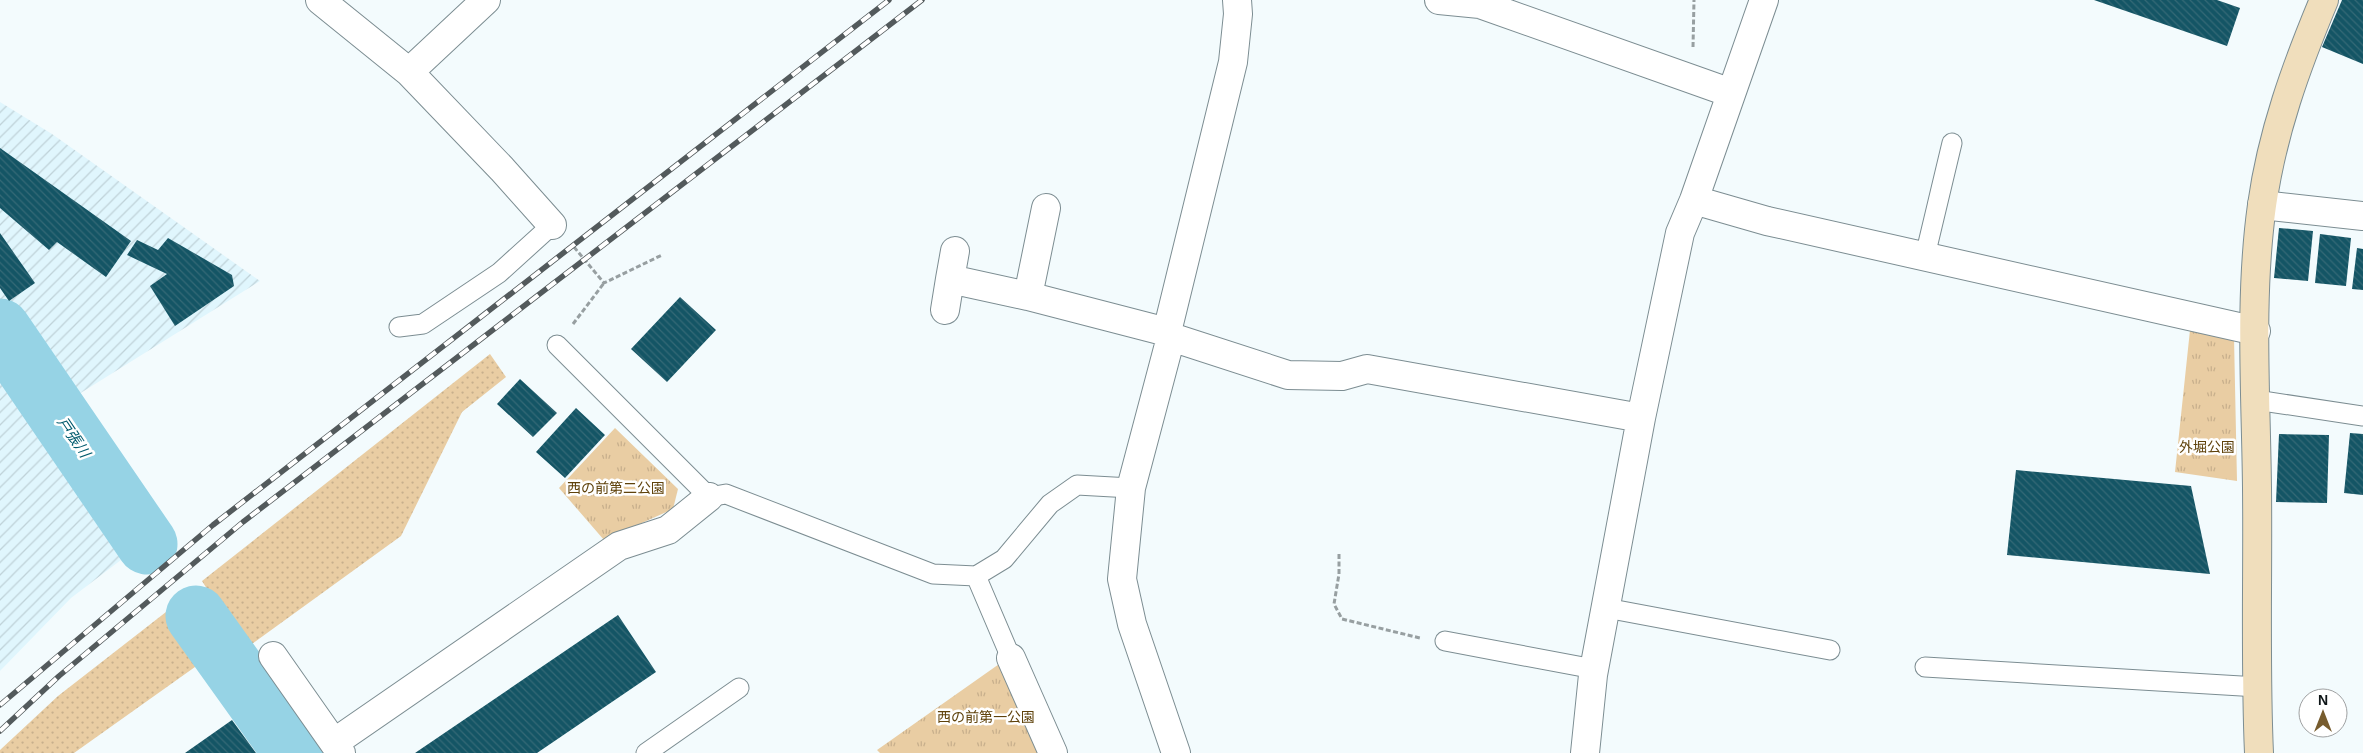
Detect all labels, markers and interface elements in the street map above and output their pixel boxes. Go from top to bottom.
water label: 戸張川 [54,414,95,462]
park label: 外堀公園 [2179,439,2235,455]
park label: 西の前第二公園 [567,480,665,496]
north arrow [2298,688,2348,738]
text: N [2318,692,2328,708]
park label: 西の前第一公園 [937,709,1035,725]

